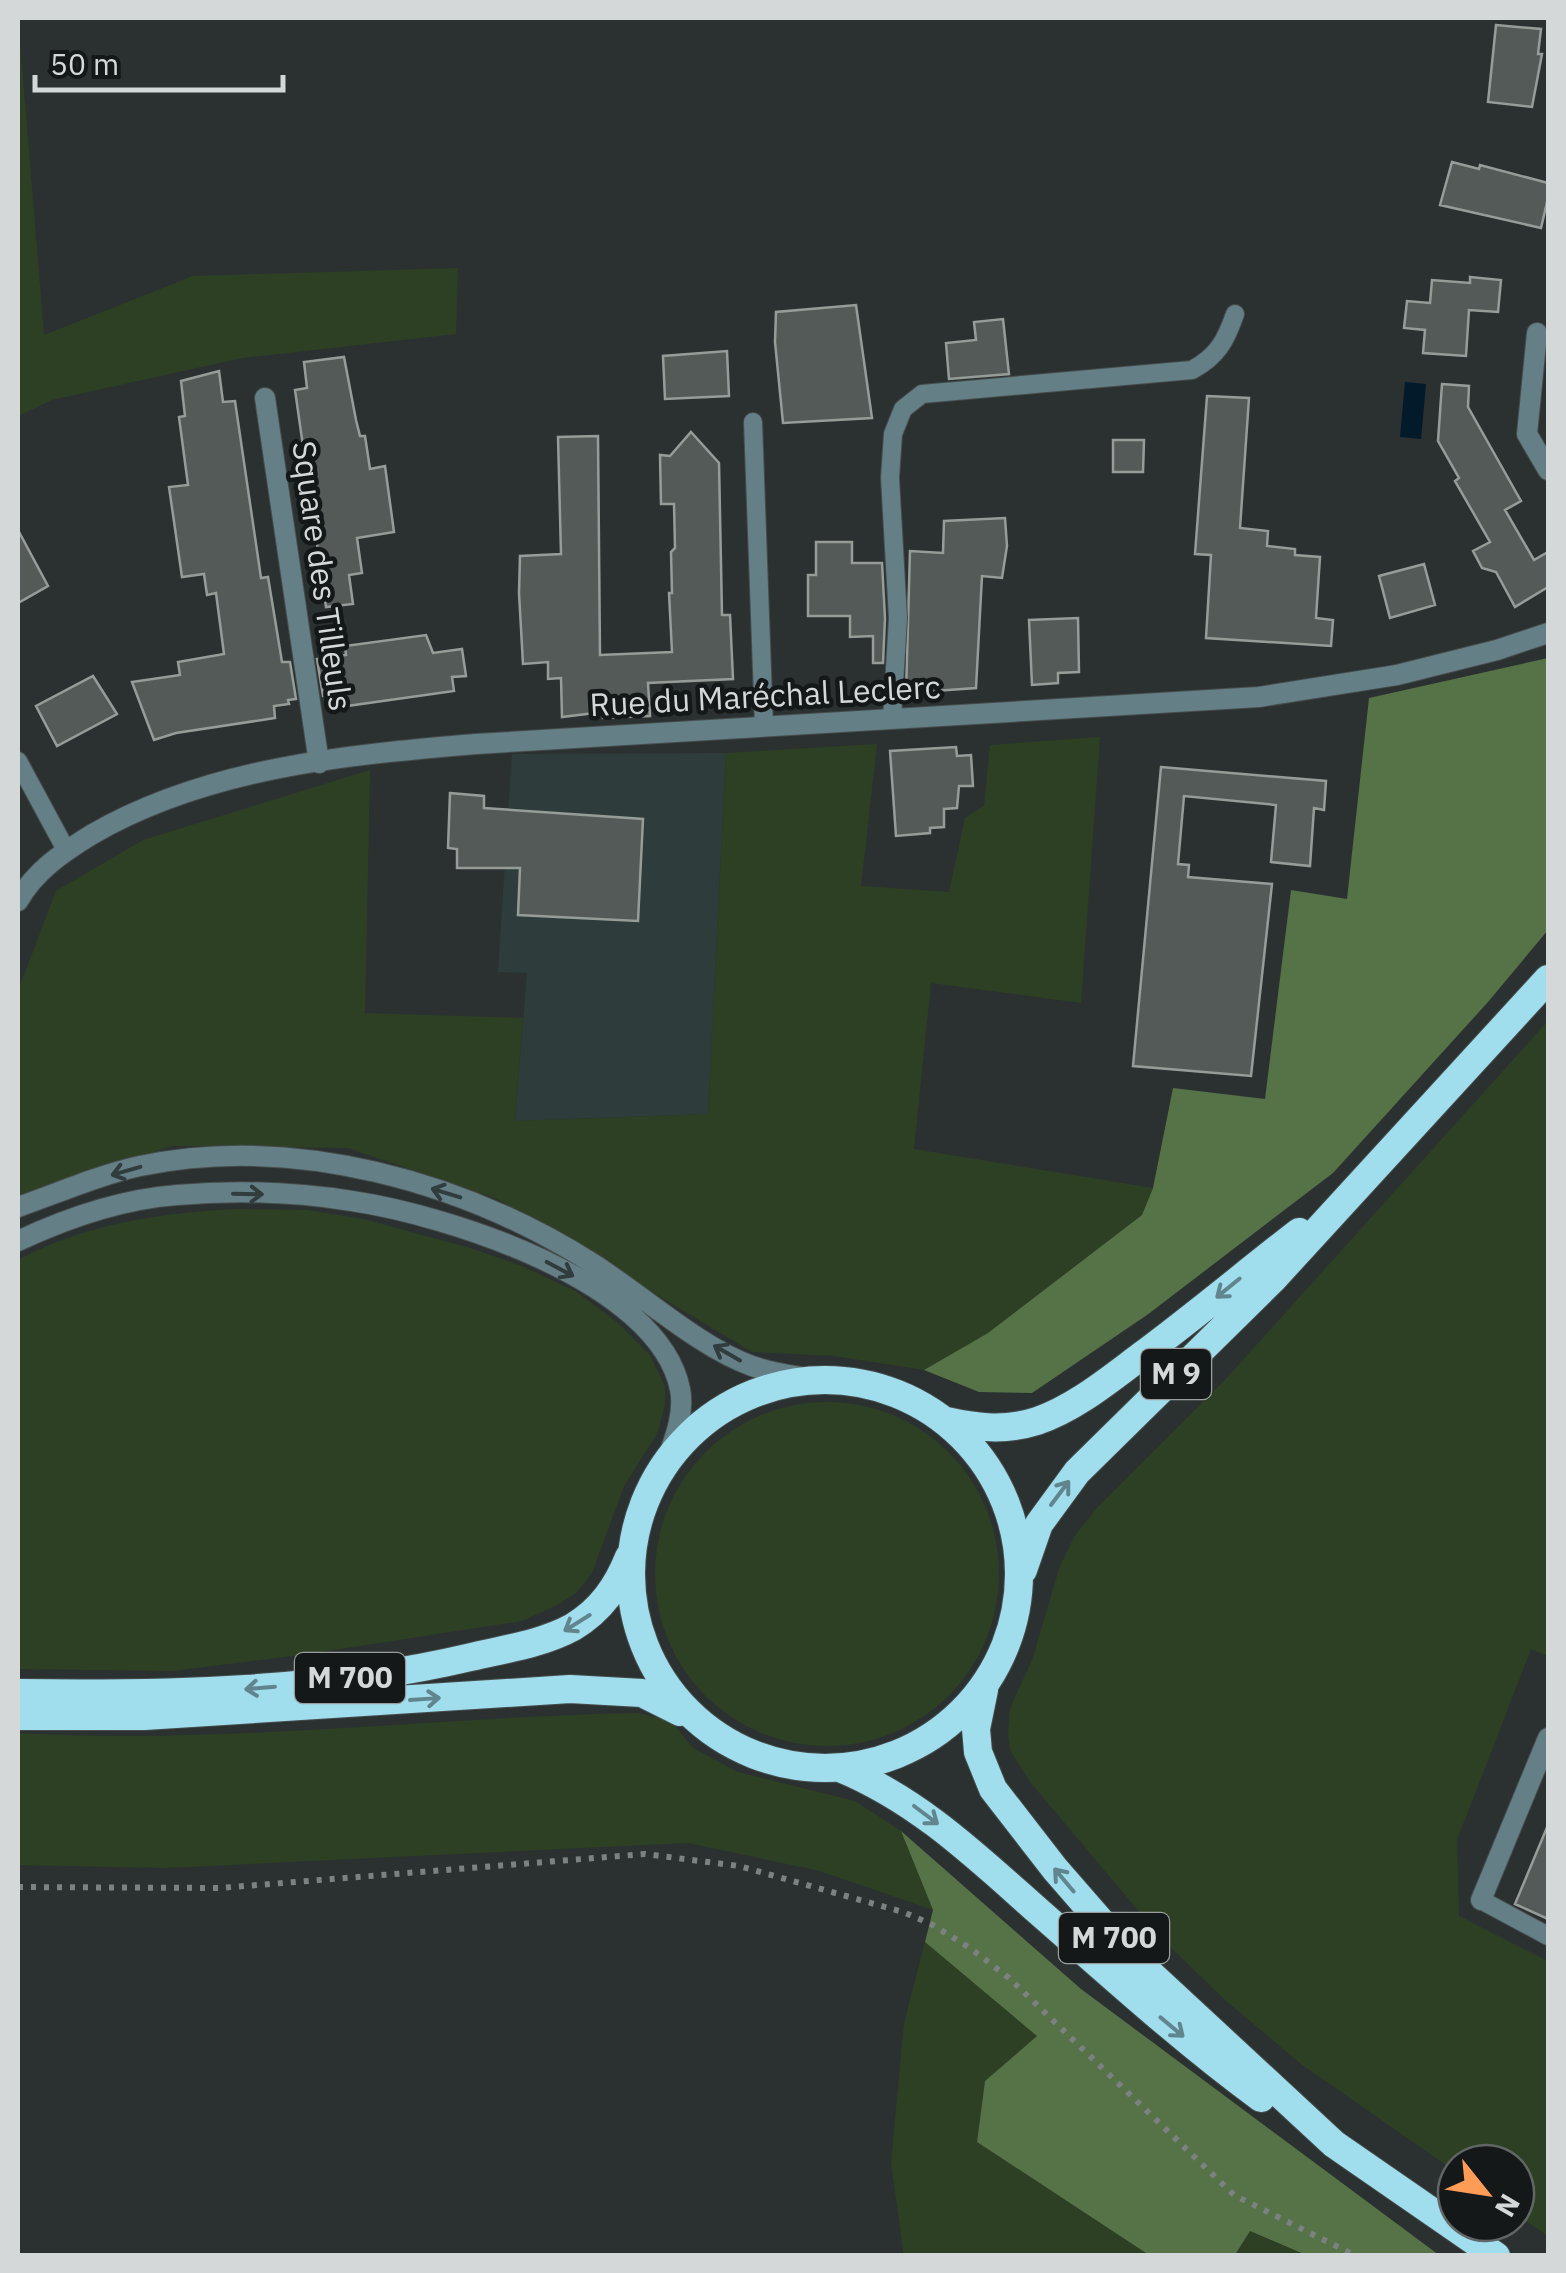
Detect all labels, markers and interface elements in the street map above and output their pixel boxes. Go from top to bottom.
scale bar [35,30,282,92]
text: 50 m [50,44,119,83]
street label: Square des Tilleuls [283,438,363,713]
street label: Rue du Maréchal Leclerc [588,665,941,725]
one-way arrow [111,1163,142,1181]
one-way arrow [430,1183,462,1201]
one-way arrow [231,1184,263,1203]
one-way arrow [545,1260,575,1279]
one-way arrow [1215,1277,1241,1299]
one-way arrow [713,1343,742,1363]
road number: M 9 [1141,1349,1211,1399]
one-way arrow [1049,1480,1070,1507]
one-way arrow [563,1613,592,1633]
road number: M 700 [295,1653,405,1703]
one-way arrow [245,1678,277,1697]
one-way arrow [409,1690,441,1709]
one-way arrow [912,1804,939,1825]
one-way arrow [1054,1867,1076,1893]
road number: M 700 [1059,1913,1169,1963]
one-way arrow [1158,2015,1184,2037]
north arrow [1436,2143,1536,2243]
text: N [1487,2188,1529,2224]

